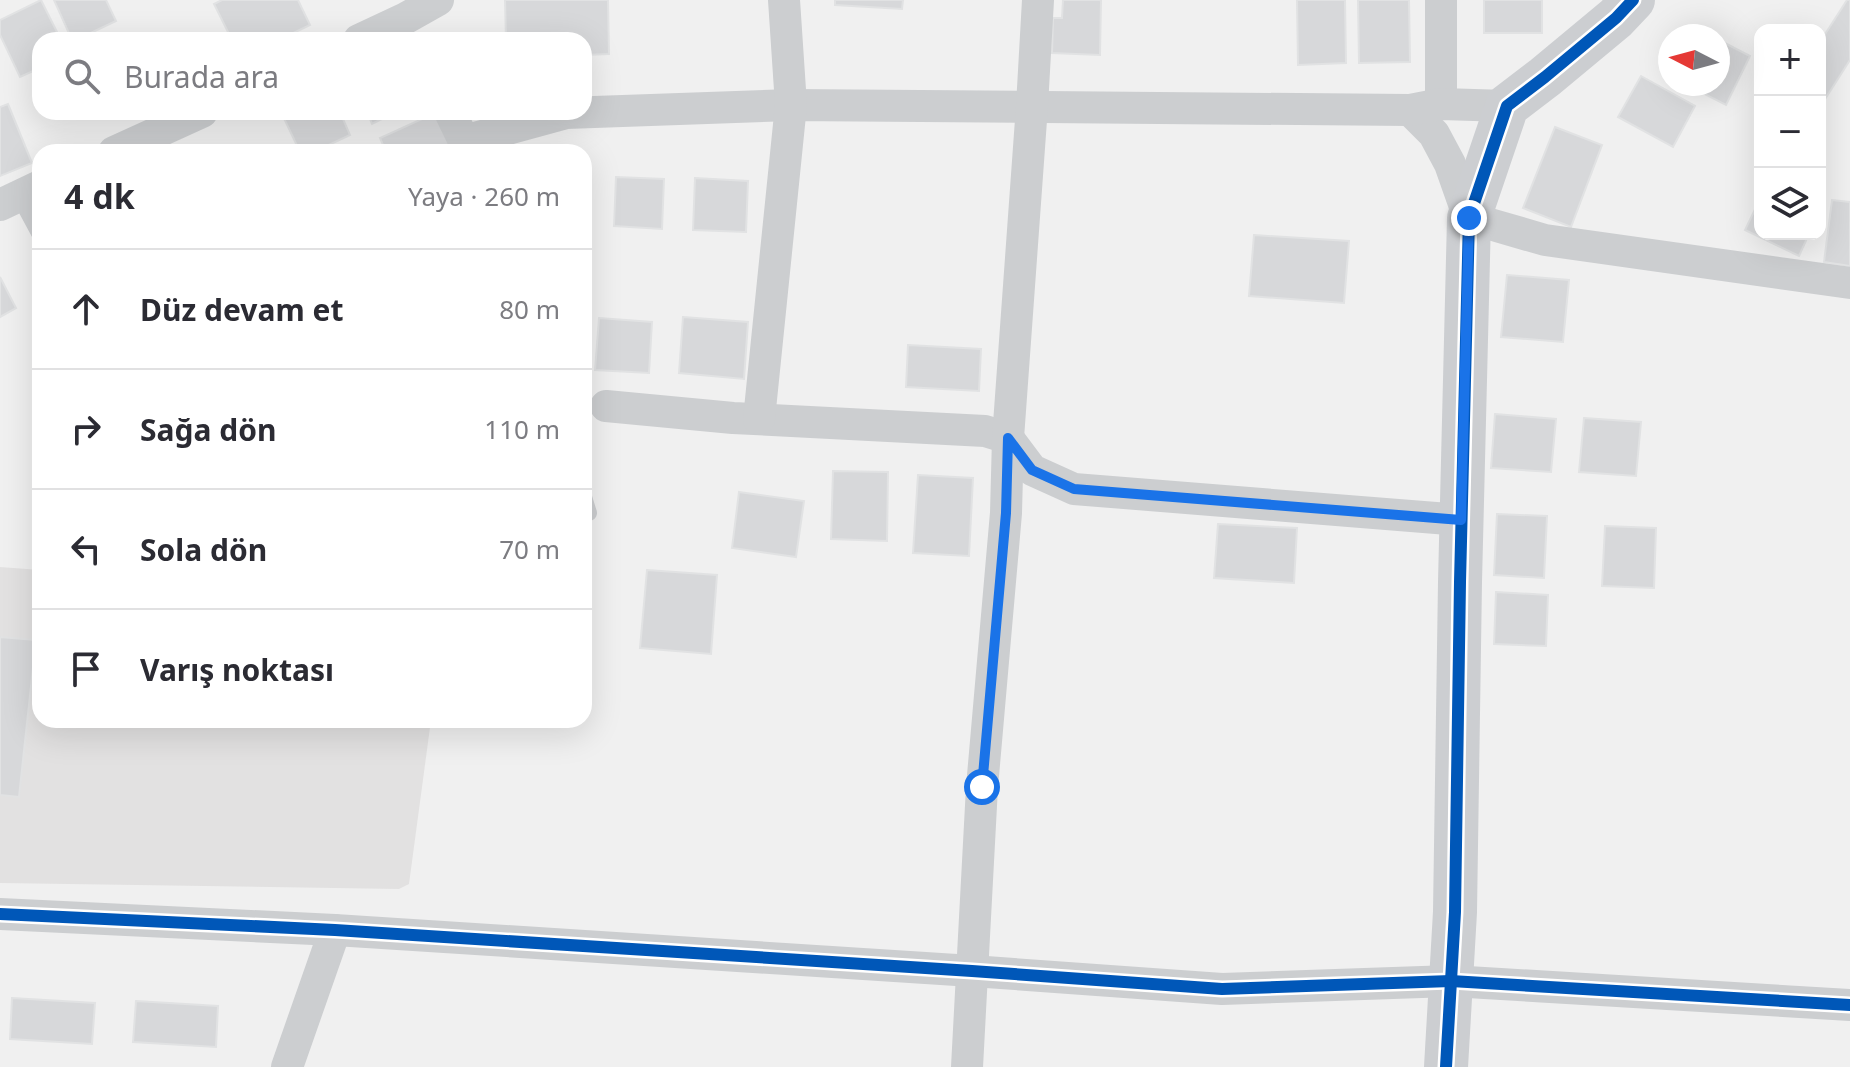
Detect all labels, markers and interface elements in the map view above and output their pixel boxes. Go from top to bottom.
north arrow [1658,24,1730,96]
map controls [1754,24,1826,240]
button: + [1754,24,1826,96]
search box [32,32,592,120]
icon: search [60,54,104,98]
text: Burada ara [124,56,279,97]
button: − [1754,96,1826,168]
button: layers [1754,168,1826,240]
text: 4 dk [64,173,135,219]
text: Yaya · 260 m [408,178,560,214]
route end [1451,200,1487,236]
icon: ahead [64,287,108,331]
text: Düz devam et [140,289,343,330]
text: 80 m [499,291,560,327]
icon: right [64,407,108,451]
text: Sağa dön [140,409,276,450]
text: 110 m [484,411,560,447]
icon: left [64,527,108,571]
text: Sola dön [140,529,267,570]
text: 70 m [499,531,560,567]
icon: arrive [64,647,108,691]
text: Varış noktası [140,649,334,690]
route start [964,769,1000,805]

